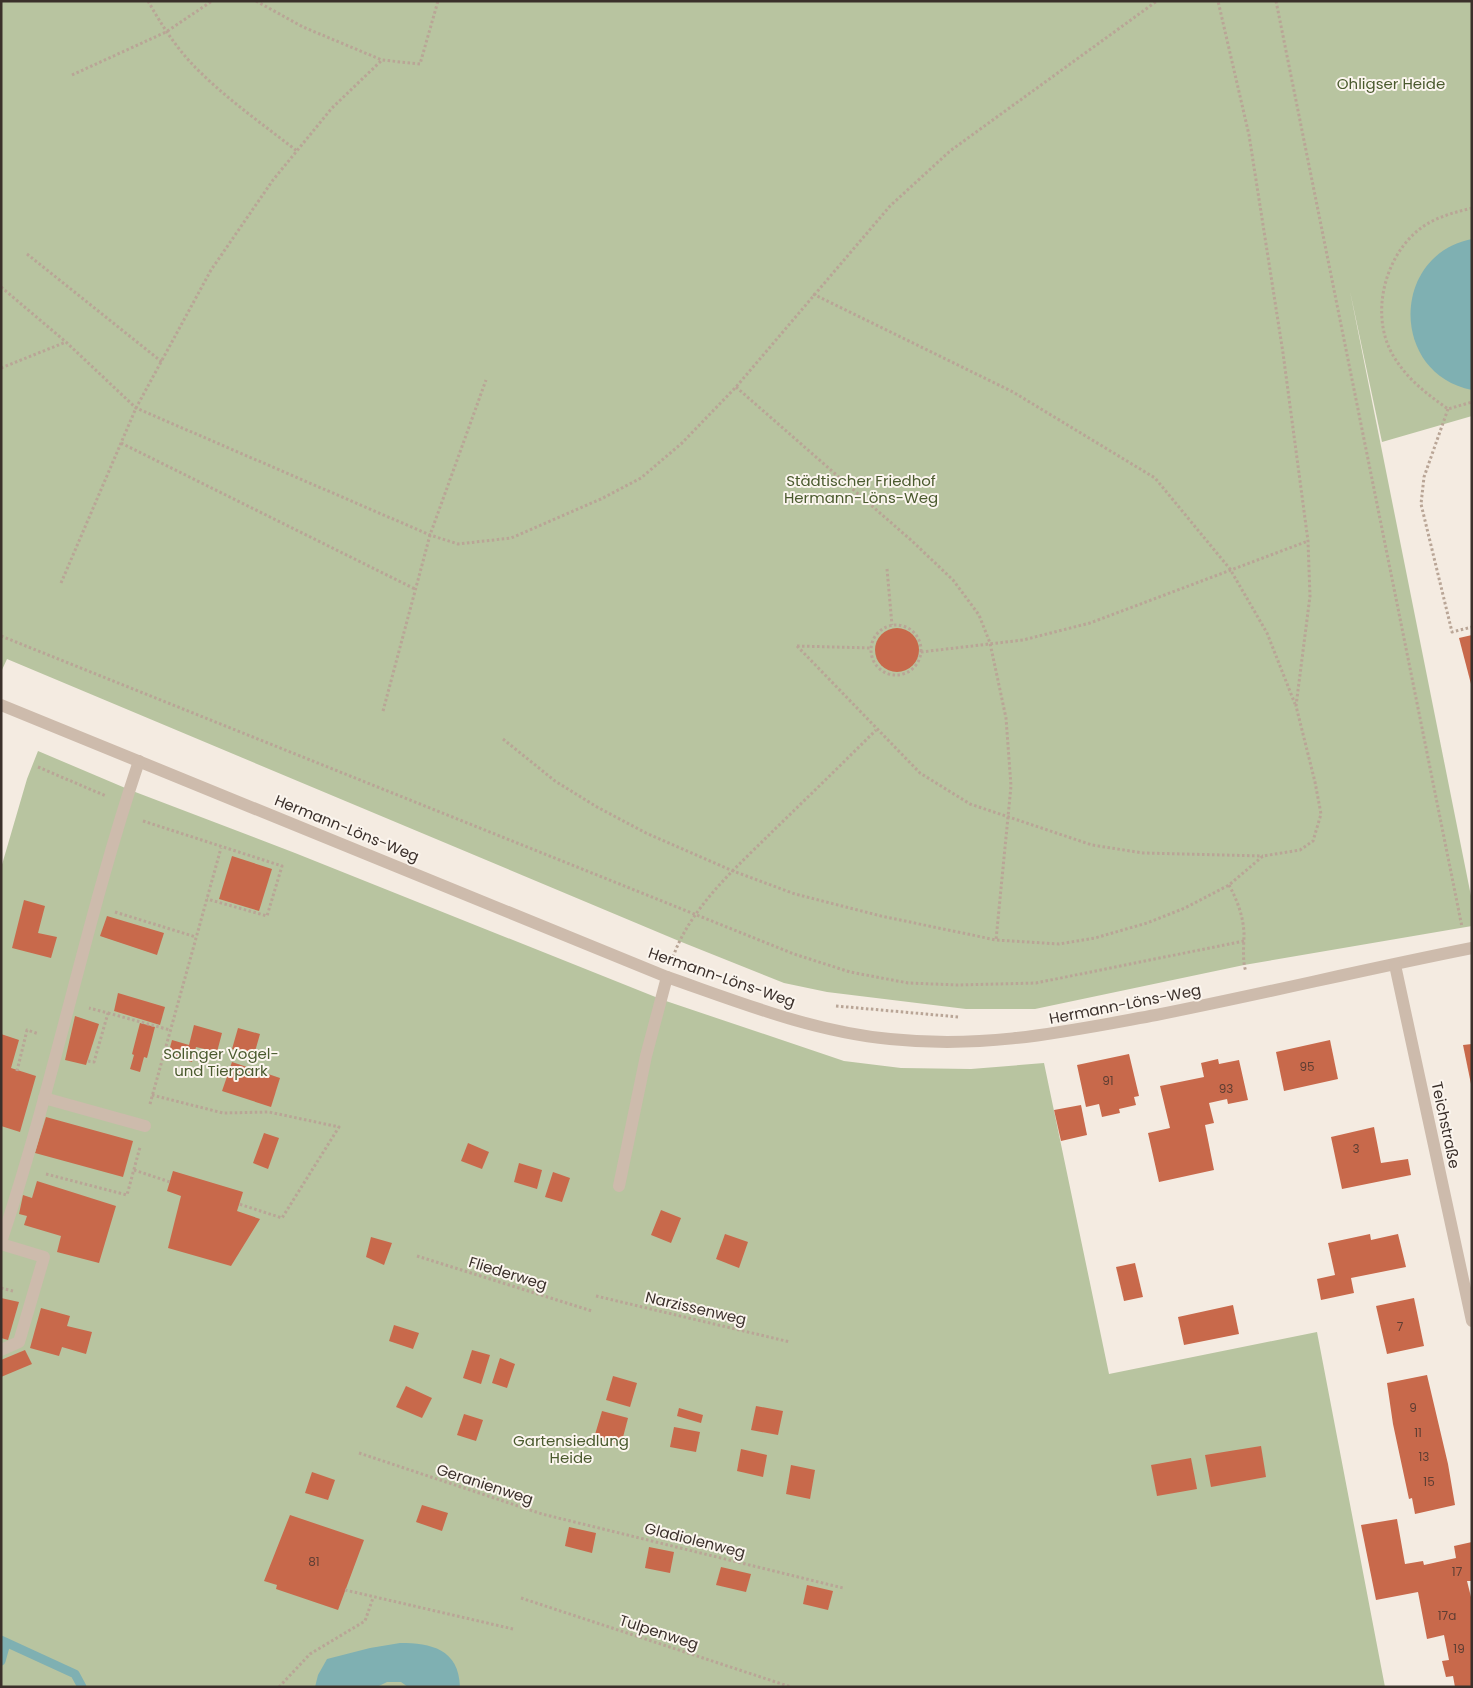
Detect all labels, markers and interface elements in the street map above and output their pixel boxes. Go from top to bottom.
park label: Ohligser Heide [1337,73,1445,94]
park label: Städtischer Friedhof Hermann-Löns-Weg [784,470,938,508]
street label: Hermann-Löns-Weg [272,789,422,867]
street label: Hermann-Löns-Weg [646,942,798,1012]
street label: Hermann-Löns-Weg [1047,979,1203,1029]
park label: Solinger Vogel- und Tierpark [163,1043,279,1081]
house number: 95 [1299,1058,1315,1075]
house number: 91 [1102,1072,1114,1089]
house number: 93 [1219,1080,1233,1097]
street label: Teichstraße [1427,1080,1465,1170]
house number: 3 [1352,1140,1360,1157]
street label: Fliederweg [466,1251,550,1295]
street label: Narzissenweg [643,1286,749,1330]
house number: 7 [1397,1318,1404,1335]
house number: 9 [1409,1399,1417,1416]
house number: 11 [1414,1424,1422,1441]
park label: Gartensiedlung Heide [513,1430,629,1468]
house number: 13 [1419,1448,1429,1465]
street label: Geranienweg [434,1458,536,1510]
house number: 15 [1423,1473,1435,1490]
street label: Gladiolenweg [642,1517,748,1563]
house number: 81 [308,1553,320,1570]
house number: 17 [1452,1563,1463,1580]
house number: 17a [1438,1607,1456,1624]
street label: Tulpenweg [617,1609,701,1655]
house number: 19 [1453,1640,1465,1657]

